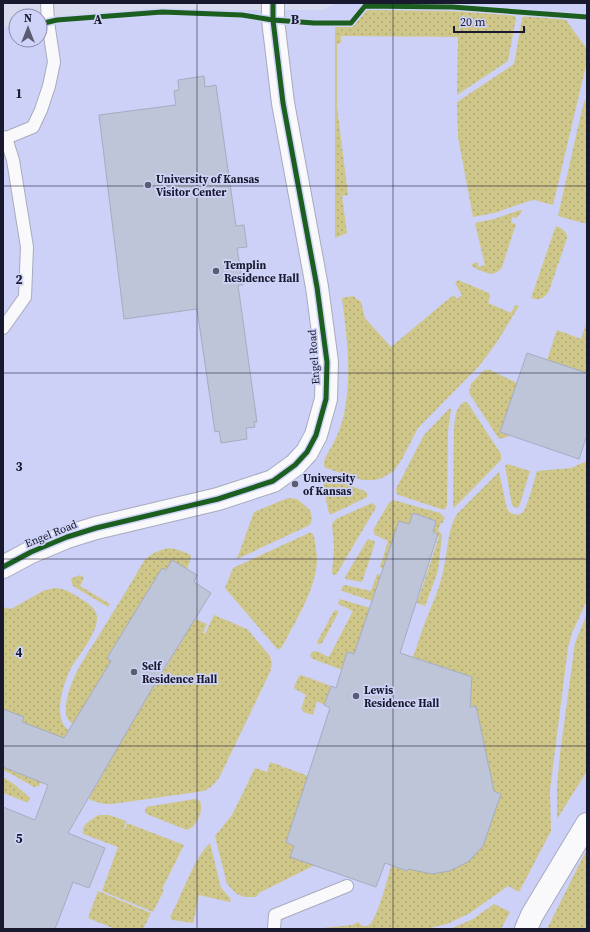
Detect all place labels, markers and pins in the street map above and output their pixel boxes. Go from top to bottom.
place label: University of Kansas Visitor Center [156,172,259,200]
marker: University of Kansas Visitor Center [143,180,153,190]
place label: Templin Residence Hall [224,258,300,286]
marker: Templin Residence Hall [211,266,221,276]
place label: University of Kansas [303,471,356,499]
marker: University of Kansas [290,479,300,489]
place label: Self Residence Hall [142,659,218,687]
marker: Self Residence Hall [129,667,139,677]
place label: Lewis Residence Hall [364,683,440,711]
marker: Lewis Residence Hall [351,691,361,701]

